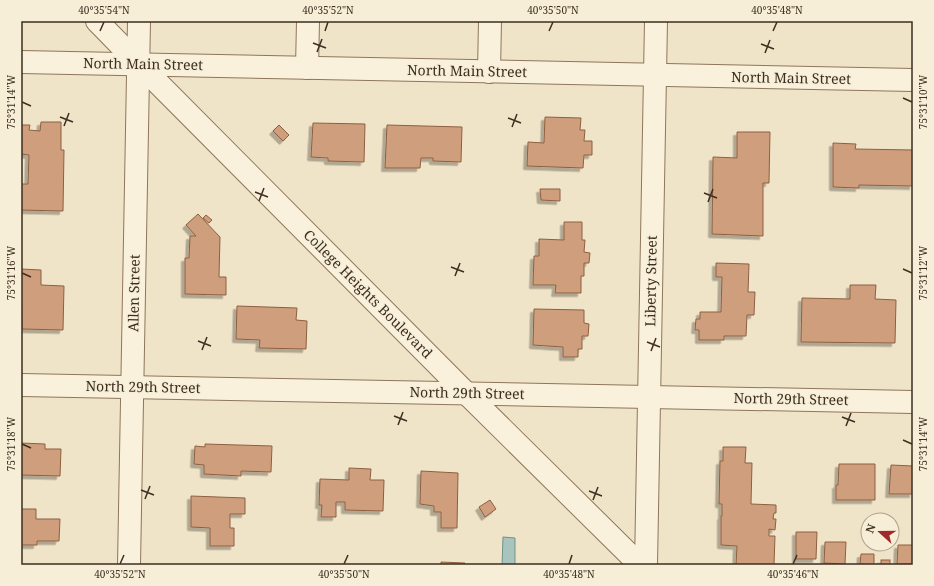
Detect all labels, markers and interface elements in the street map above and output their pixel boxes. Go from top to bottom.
text: 40°35'54"N [78,3,130,17]
text: 40°35'52"N [302,3,354,17]
text: 40°35'50"N [527,3,579,17]
text: 40°35'48"N [751,3,803,17]
street label: North Main Street [83,53,203,74]
street label: North Main Street [407,60,527,81]
street label: North Main Street [731,67,851,88]
text: 75°31'14"W [4,74,18,129]
text: 75°31'10"W [916,74,930,129]
street label: College Heights Boulevard [300,225,437,363]
street label: Liberty Street [640,235,661,327]
text: 75°31'16"W [4,245,18,300]
text: 75°31'12"W [916,245,930,300]
street label: Allen Street [123,254,144,332]
street label: North 29th Street [85,376,201,397]
street label: North 29th Street [409,382,525,403]
street label: North 29th Street [733,388,849,409]
text: 75°31'18"W [4,416,18,471]
text: 75°31'14"W [916,416,930,471]
north arrow [860,512,900,552]
text: N [862,521,879,535]
text: 40°35'52"N [94,567,146,581]
text: 40°35'50"N [318,567,370,581]
text: 40°35'48"N [543,567,595,581]
text: 40°35'46"N [767,567,819,581]

